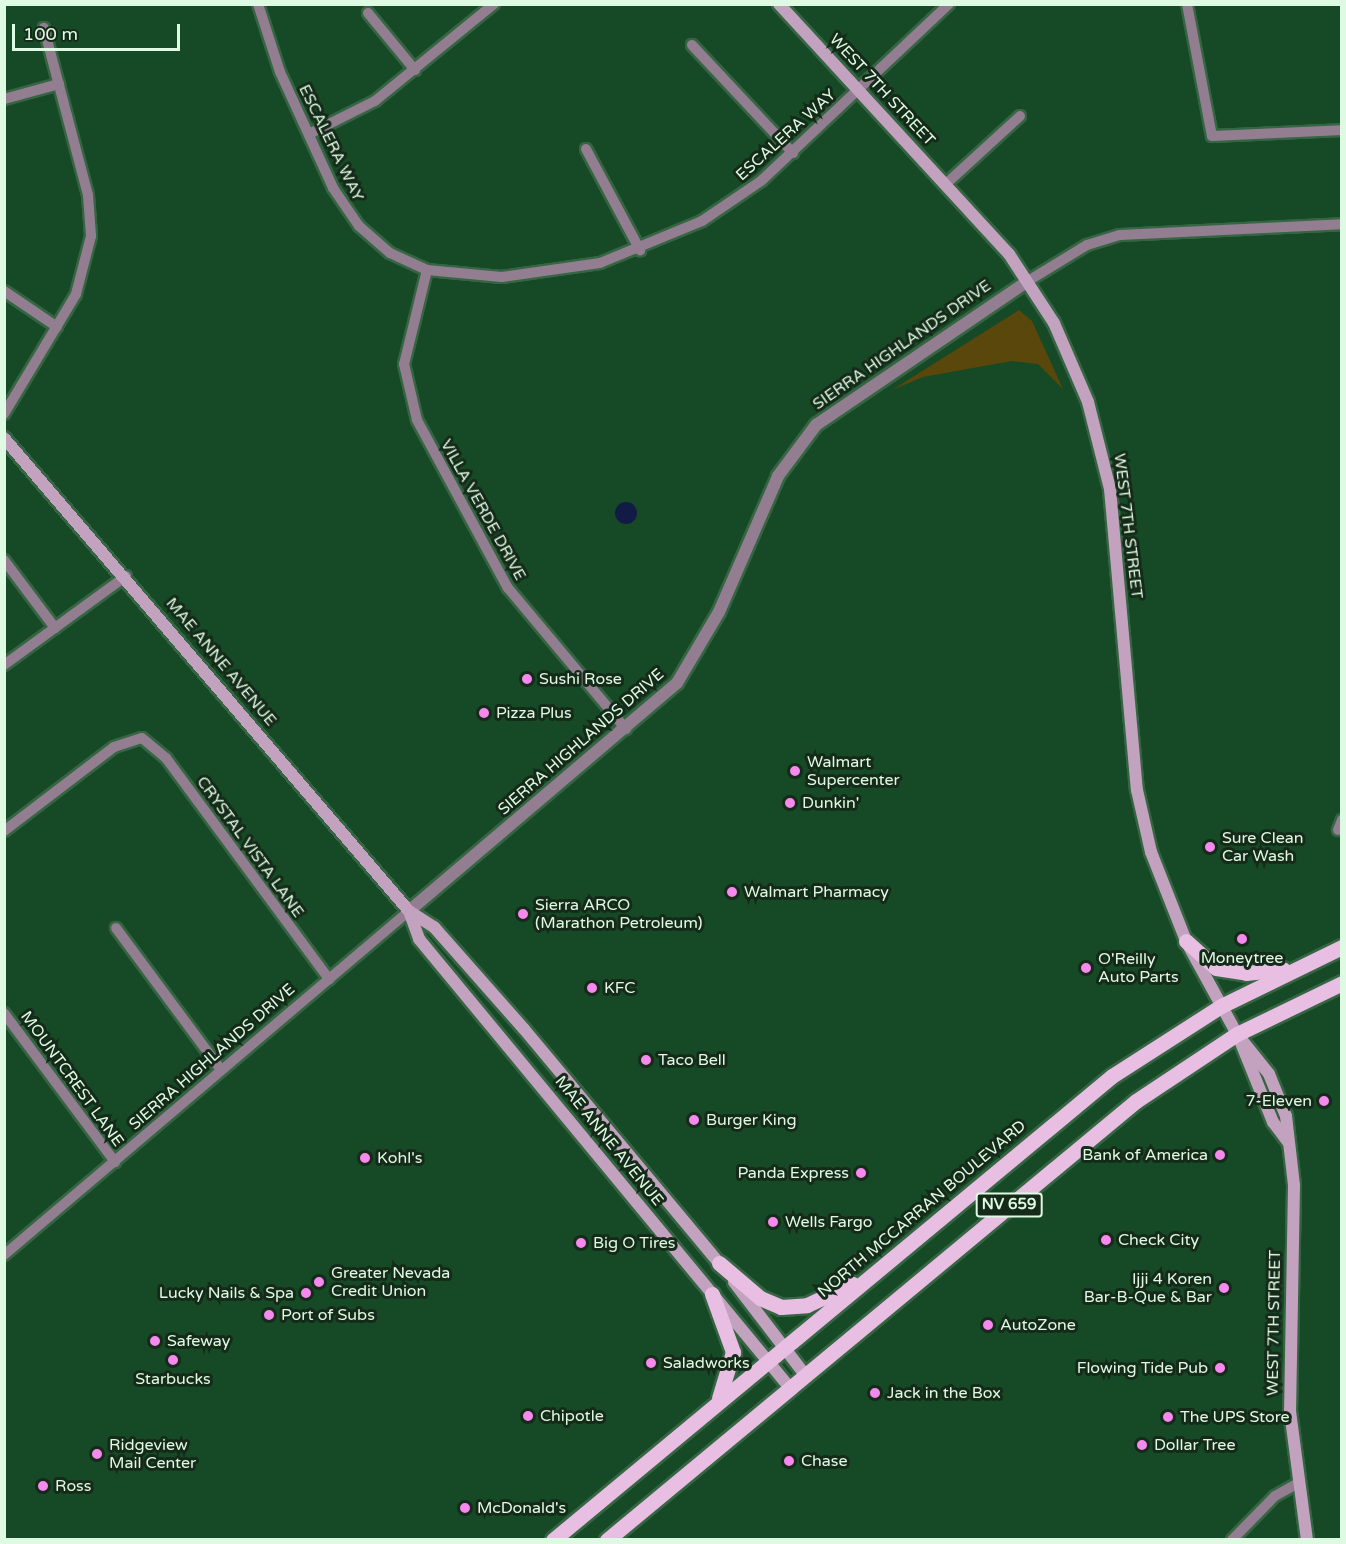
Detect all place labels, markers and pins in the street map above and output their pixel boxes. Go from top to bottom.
place label: Sushi Rose [539,669,622,689]
marker: Sushi Rose [520,672,534,686]
place label: Pizza Plus [496,703,572,723]
marker: Pizza Plus [477,706,491,720]
place label: Walmart Supercenter [807,752,900,790]
marker: Walmart Supercenter [788,764,802,778]
place label: Dunkin' [802,793,859,813]
marker: Dunkin' [783,796,797,810]
place label: Sure Clean Car Wash [1222,828,1303,866]
marker: Sure Clean Car Wash [1203,840,1217,854]
place label: Walmart Pharmacy [744,882,889,902]
marker: Walmart Pharmacy [725,885,739,899]
place label: Sierra ARCO (Marathon Petroleum) [535,895,703,933]
marker: Sierra ARCO (Marathon Petroleum) [516,907,530,921]
marker: Moneytree [1235,932,1249,946]
place label: Moneytree [1201,948,1283,968]
place label: O'Reilly Auto Parts [1098,949,1179,987]
marker: O'Reilly Auto Parts [1079,961,1093,975]
place label: KFC [604,978,635,998]
marker: KFC [585,981,599,995]
place label: Taco Bell [658,1050,726,1070]
marker: Taco Bell [639,1053,653,1067]
place label: 7-Eleven [1245,1091,1312,1111]
marker: 7-Eleven [1317,1094,1331,1108]
place label: Burger King [706,1110,797,1130]
marker: Burger King [687,1113,701,1127]
place label: Bank of America [1082,1145,1208,1165]
place label: Kohl's [377,1148,422,1168]
marker: Bank of America [1213,1148,1227,1162]
marker: Kohl's [358,1151,372,1165]
place label: Panda Express [737,1163,849,1183]
marker: Panda Express [854,1166,868,1180]
place label: Wells Fargo [785,1212,873,1232]
marker: Wells Fargo [766,1215,780,1229]
place label: Check City [1118,1230,1199,1250]
place label: Big O Tires [593,1233,676,1253]
marker: Check City [1099,1233,1113,1247]
marker: Big O Tires [574,1236,588,1250]
place label: Greater Nevada Credit Union [331,1263,450,1301]
place label: Ijji 4 Koren Bar-B-Que & Bar [1084,1269,1212,1307]
marker: Greater Nevada Credit Union [312,1275,326,1289]
marker: Ijji 4 Koren Bar-B-Que & Bar [1217,1281,1231,1295]
place label: Lucky Nails & Spa [159,1283,294,1303]
marker: Lucky Nails & Spa [299,1286,313,1300]
place label: Port of Subs [281,1305,375,1325]
marker: Port of Subs [262,1308,276,1322]
place label: AutoZone [1000,1315,1076,1335]
marker: AutoZone [981,1318,995,1332]
place label: Safeway [167,1331,230,1351]
marker: Safeway [148,1334,162,1348]
marker: Starbucks [166,1353,180,1367]
place label: Saladworks [663,1353,750,1373]
marker: Saladworks [644,1356,658,1370]
place label: Flowing Tide Pub [1077,1358,1208,1378]
marker: Flowing Tide Pub [1213,1361,1227,1375]
place label: Starbucks [135,1369,211,1389]
place label: Jack in the Box [887,1383,1001,1403]
marker: Jack in the Box [868,1386,882,1400]
place label: Chipotle [540,1406,604,1426]
place label: The UPS Store [1180,1407,1290,1427]
marker: Chipotle [521,1409,535,1423]
marker: The UPS Store [1161,1410,1175,1424]
place label: Ridgeview Mail Center [109,1435,196,1473]
place label: Dollar Tree [1154,1435,1235,1455]
marker: Dollar Tree [1135,1438,1149,1452]
marker: Ridgeview Mail Center [90,1447,104,1461]
place label: Chase [801,1451,848,1471]
marker: Chase [782,1454,796,1468]
place label: Ross [55,1476,91,1496]
marker: Ross [36,1479,50,1493]
place label: McDonald's [477,1498,566,1518]
marker: McDonald's [458,1501,472,1515]

